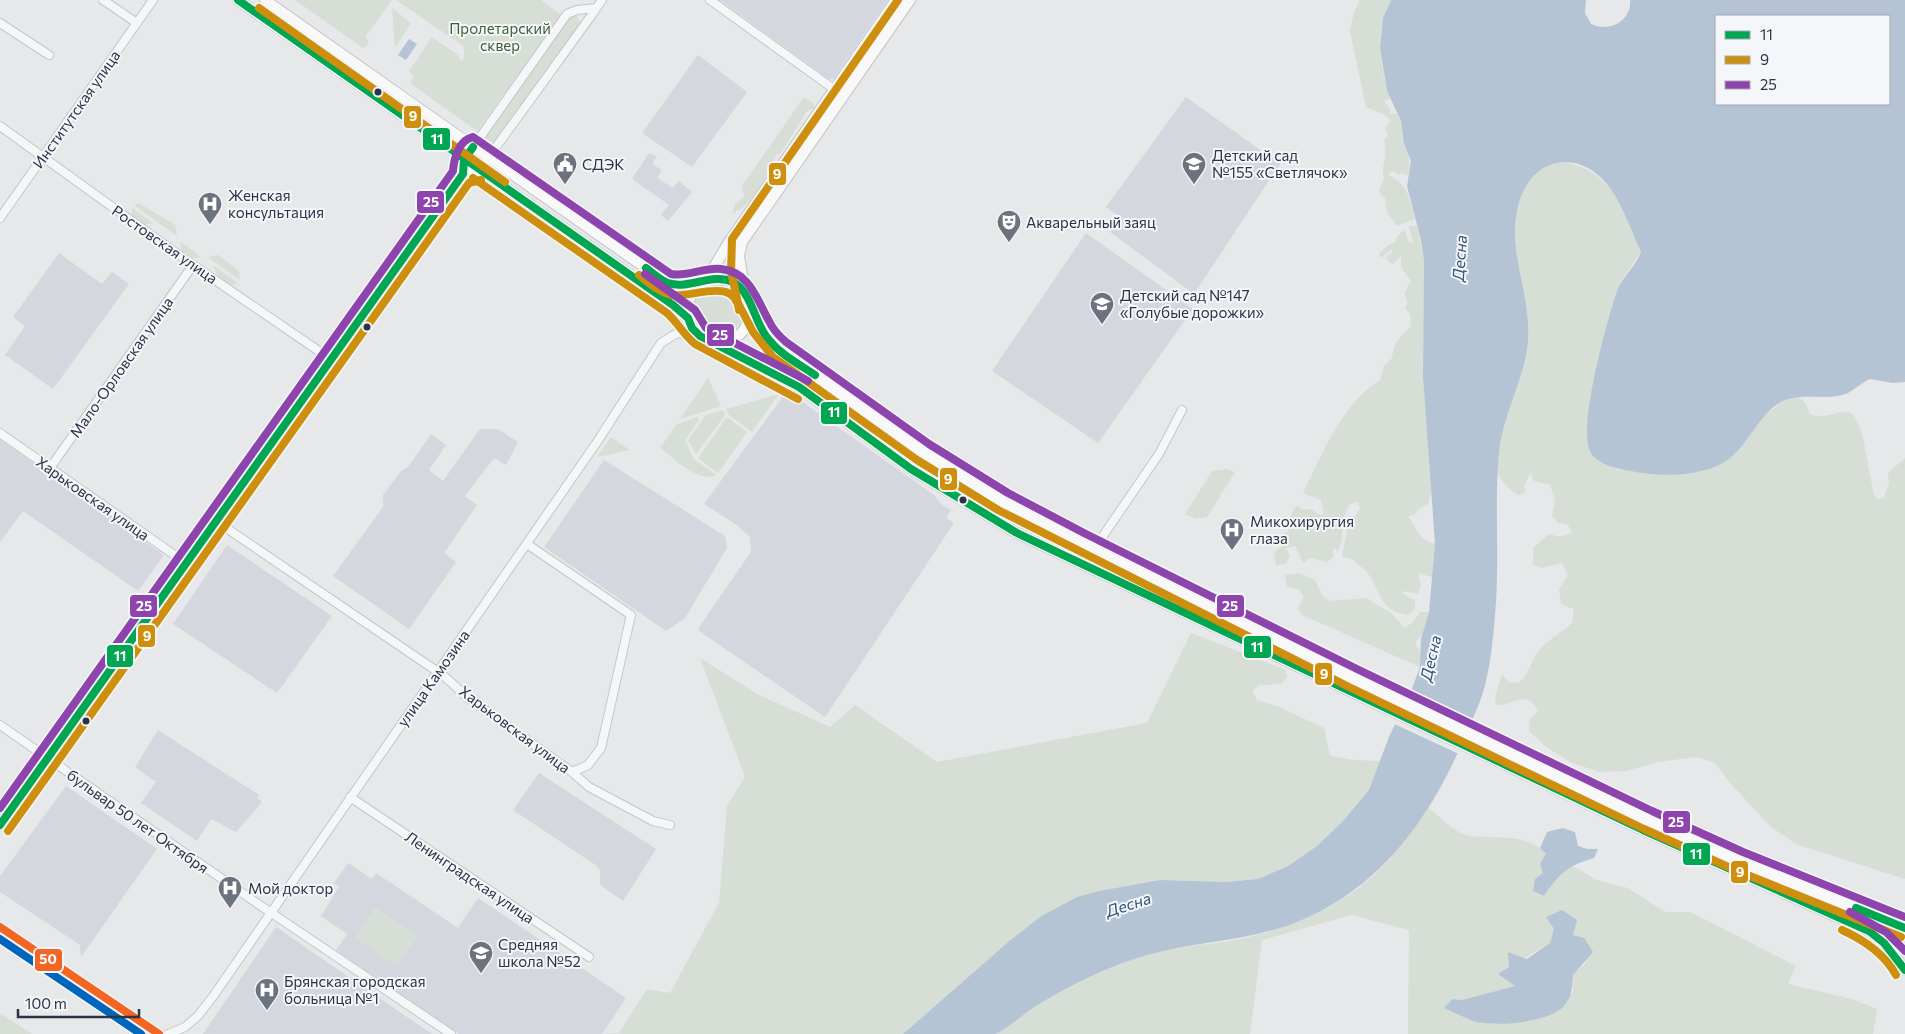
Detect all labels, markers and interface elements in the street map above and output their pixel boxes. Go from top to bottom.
legend [1715,15,1890,105]
park label: Пролетарский сквер [449,19,551,54]
text: 11 [1760,25,1773,43]
street label: Институтская улица [29,47,123,171]
text: 9 [1760,50,1769,68]
text: 25 [1760,75,1777,93]
unlabelled marker [373,87,383,97]
line badge: 9 [403,105,422,129]
text: 9 [409,107,418,124]
line badge: 11 [422,127,451,151]
text: 11 [431,130,443,147]
place label: Детский сад №155 «Светлячок» [1212,146,1348,181]
public building icon: СДЭК [552,151,578,185]
school or university icon: Детский сад №155 «Светлячок» [1181,151,1207,185]
place label: СДЭК [582,155,624,173]
line badge: 9 [768,162,787,186]
text: 9 [773,165,782,182]
place label: Женская консультация [228,186,324,221]
line badge: 25 [416,190,445,214]
hospital icon: Женская консультация [197,191,223,225]
text: 25 [423,193,439,210]
street label: Ростовская улица [109,201,221,287]
theatre icon: Акварельный заяц [996,209,1022,243]
place label: Акварельный заяц [1026,213,1156,231]
water label: Десна [1448,234,1470,284]
place label: Детский сад №147 «Голубые дорожки» [1120,286,1265,321]
school or university icon: Детский сад №147 «Голубые дорожки» [1089,291,1115,325]
street label: Мало-Орловская улица [66,293,176,441]
unlabelled marker [362,322,372,332]
line badge: 25 [706,323,735,347]
text: 25 [712,326,728,343]
line badge: 11 [820,401,848,425]
text: 11 [828,403,840,420]
street label: Харьковская улица [33,452,153,544]
line badge: 9 [939,467,958,491]
text: 9 [944,470,953,487]
unlabelled marker [958,495,968,505]
place label: Микохирургия глаза [1250,512,1354,547]
hospital icon: Микохирургия глаза [1219,517,1245,551]
line badge: 25 [129,594,158,618]
line badge: 25 [1216,594,1245,618]
text: 25 [136,597,152,614]
text: 25 [1222,597,1238,614]
line badge: 9 [137,624,156,648]
street label: улица Камозина [393,626,473,730]
text: 9 [143,627,152,644]
water label: Десна [1415,633,1444,685]
line badge: 11 [1243,635,1272,659]
text: 11 [1251,638,1263,655]
line badge: 11 [106,644,134,668]
text: 11 [114,647,126,664]
line badge: 9 [1314,662,1333,686]
text: 9 [1320,665,1329,682]
street label: Харьковская улица [456,681,574,777]
unlabelled marker [81,716,91,726]
street label: бульвар 50 лет Октября [64,765,212,877]
line badge: 25 [1662,810,1691,834]
text: 25 [1668,813,1684,830]
street label: Ленинградская улица [402,827,538,927]
line badge: 11 [1682,842,1711,866]
text: 11 [1690,845,1702,862]
line badge: 9 [1730,860,1749,884]
text: 9 [1736,863,1745,880]
hospital icon: Мой доктор [217,875,243,909]
place label: Мой доктор [248,879,333,897]
water label: Десна [1101,888,1153,921]
place label: Средняя школа №52 [498,935,581,970]
school or university icon: Средняя школа №52 [468,940,494,974]
line badge: 50 [34,948,63,972]
text: 50 [39,950,57,967]
place label: Брянская городская больница №1 [284,972,426,1007]
hospital icon: Брянская городская больница №1 [254,977,280,1011]
scale bar [18,986,139,1018]
text: 100 m [25,994,67,1012]

